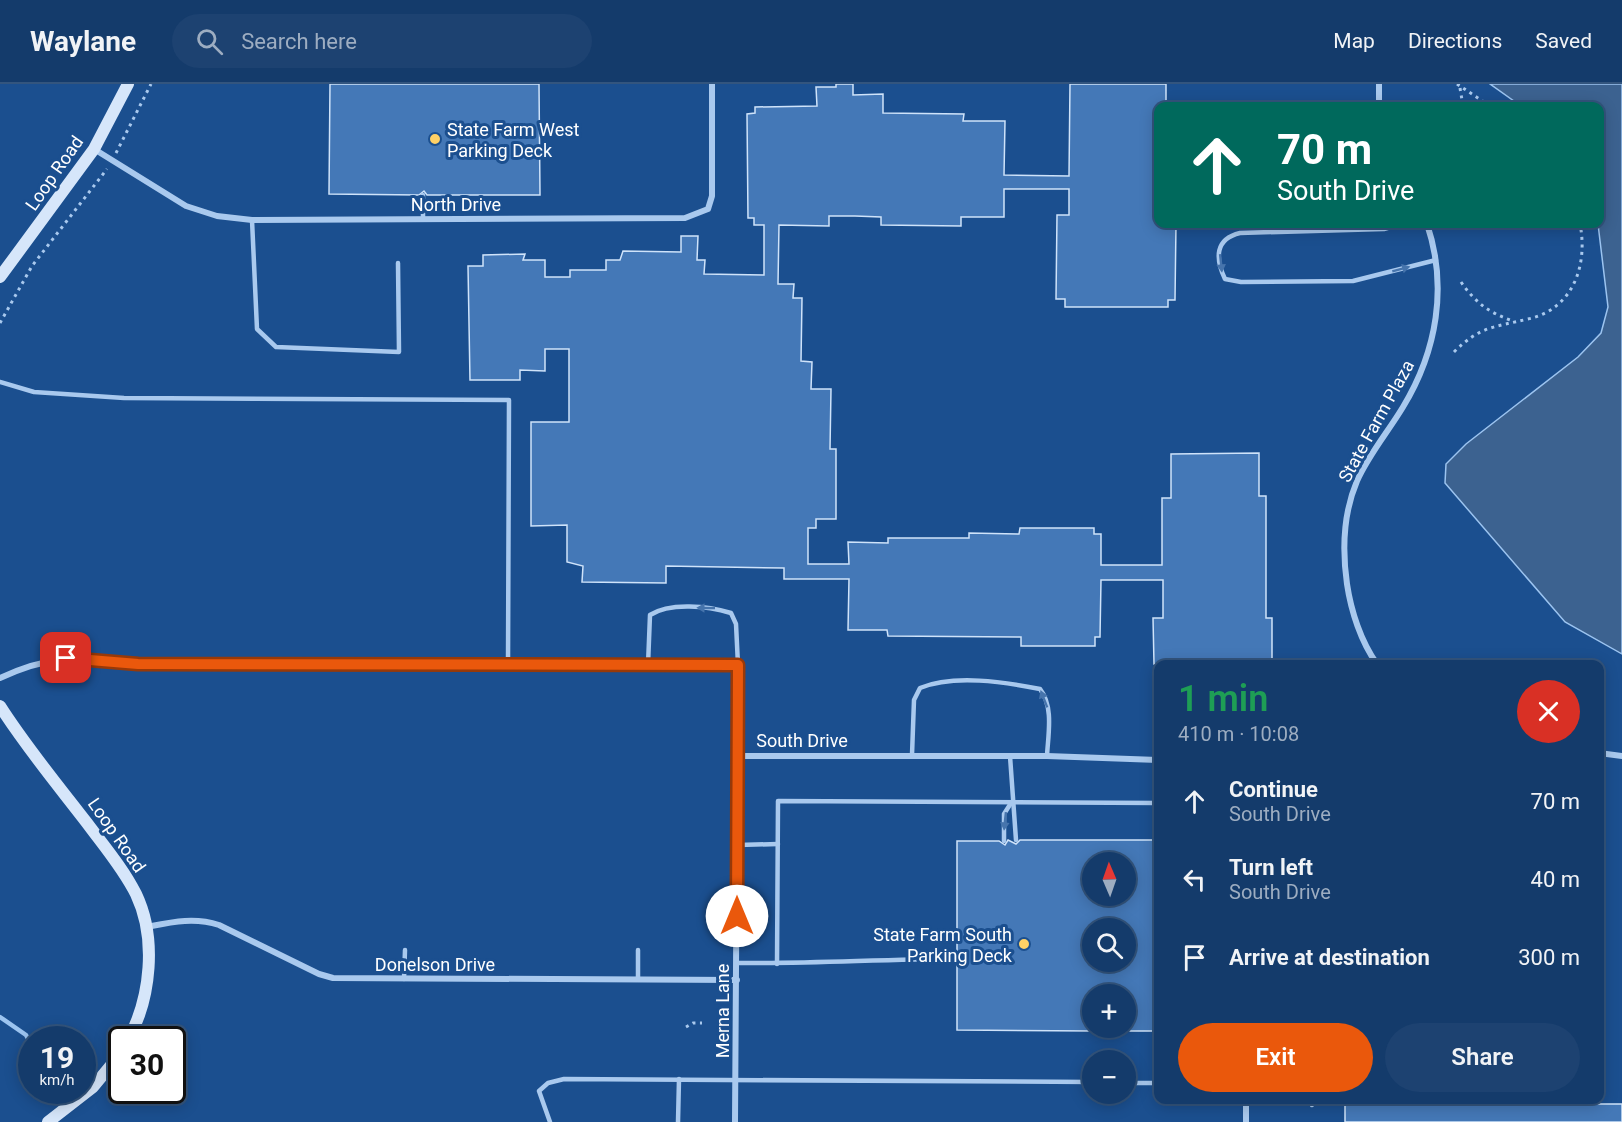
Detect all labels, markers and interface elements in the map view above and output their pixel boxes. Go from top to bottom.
search box [172,14,592,68]
text: Waylane [30,25,136,58]
icon: search [193,25,226,58]
text: Search here [241,29,357,54]
text: Map [1333,29,1375,53]
text: Directions [1408,29,1502,53]
text: Saved [1535,29,1592,53]
place label: State Farm West Parking Deck [447,119,580,161]
text: 70 m [1277,125,1372,174]
icon: ahead [1178,126,1256,204]
street label: Loop Road [21,132,87,214]
marker: State Farm West Parking Deck [428,132,442,146]
text: South Drive [1277,175,1414,207]
street label: North Drive [411,194,501,215]
one-way arrow [1216,254,1226,273]
one-way arrow [1392,264,1410,273]
street label: State Farm Plaza [1334,356,1418,486]
one-way arrow [696,604,715,613]
pin [40,632,91,683]
icon: arrive [49,641,82,674]
text: 1 min [1178,678,1268,720]
button: close [1517,680,1580,743]
one-way arrow [1039,689,1049,707]
text: 410 m · 10:08 [1178,722,1299,746]
street label: South Drive [756,730,848,751]
text: Continue [1229,777,1318,802]
icon: ahead [1178,785,1211,818]
text: 70 m [1531,789,1580,814]
street label: Loop Road [84,794,150,876]
text: South Drive [1229,802,1331,826]
one-way arrow [1000,812,1010,831]
north arrow [1082,852,1136,906]
map controls [1082,852,1136,1104]
text: Turn left [1229,855,1313,880]
icon: left [1178,863,1211,896]
text: 40 m [1531,867,1580,892]
text: South Drive [1229,880,1331,904]
position arrow [705,884,769,948]
button: search [1082,918,1136,972]
place label: State Farm South Parking Deck [873,924,1013,966]
marker: State Farm South Parking Deck [1017,937,1031,951]
icon: arrive [1178,941,1211,974]
text: Arrive at destination [1229,945,1430,970]
text: 300 m [1518,945,1580,970]
street label: Donelson Drive [375,954,495,975]
street label: Merna Lane [712,964,733,1058]
button: + [1082,984,1136,1038]
button: Exit [1178,1023,1373,1092]
button: Share [1385,1023,1580,1092]
speed limit sign: 30 [108,1026,186,1104]
text: 19 [40,1040,74,1075]
button: − [1082,1050,1136,1104]
text: km/h [39,1071,75,1089]

